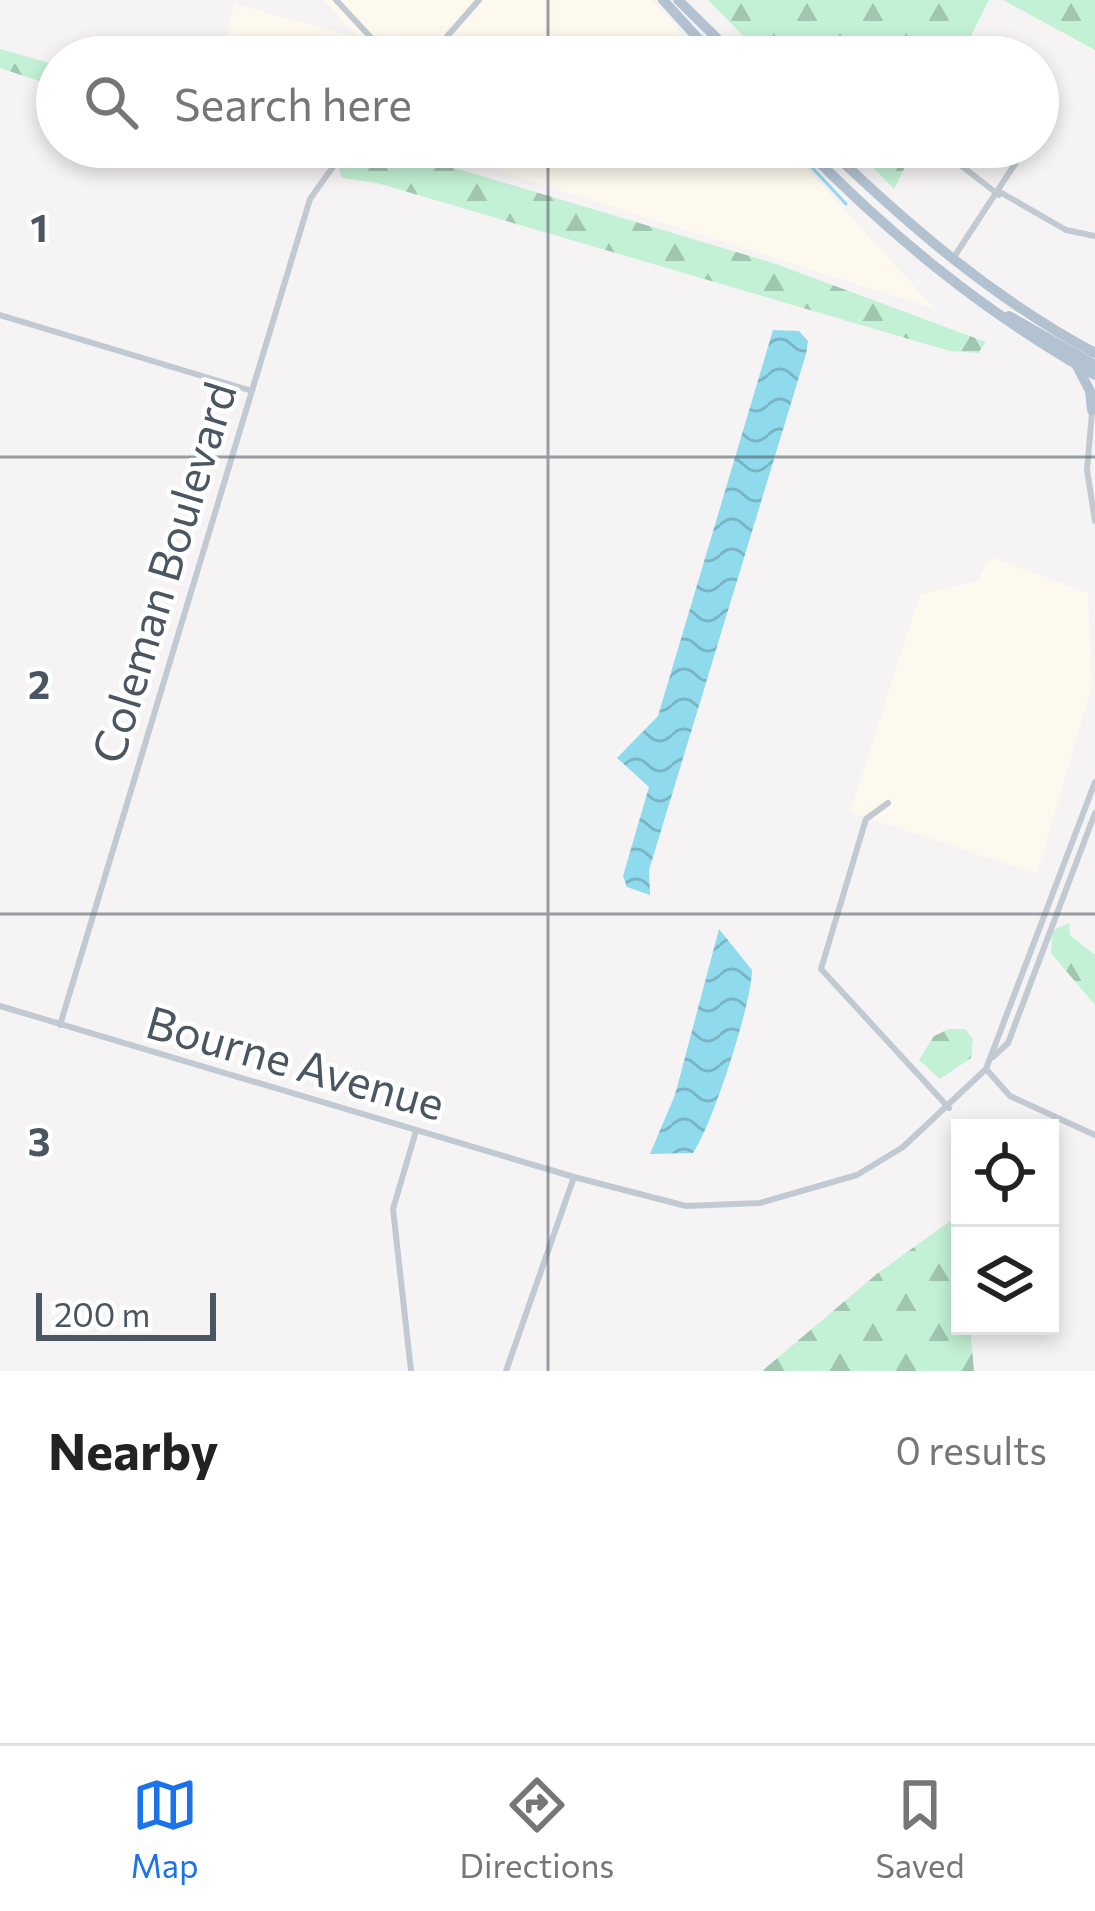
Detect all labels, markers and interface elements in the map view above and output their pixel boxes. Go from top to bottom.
search box [36,36,1059,168]
icon: search [78,69,144,135]
text: Search here [174,75,412,130]
text: 1 [30,202,48,250]
street label: Coleman Boulevard [78,375,246,769]
text: 2 [28,659,50,707]
street label: Bourne Avenue [141,992,451,1130]
text: 3 [28,1116,50,1164]
map controls [951,1119,1059,1335]
button: locate [951,1119,1059,1227]
button: layers [951,1227,1059,1335]
scale bar [36,1287,216,1340]
text: 200 m [54,1293,150,1334]
text: Nearby [48,1418,218,1481]
text: 0 results [895,1425,1047,1473]
tab: Map [131,1772,199,1885]
tab: Directions [460,1772,614,1885]
tab: Saved [875,1772,964,1885]

